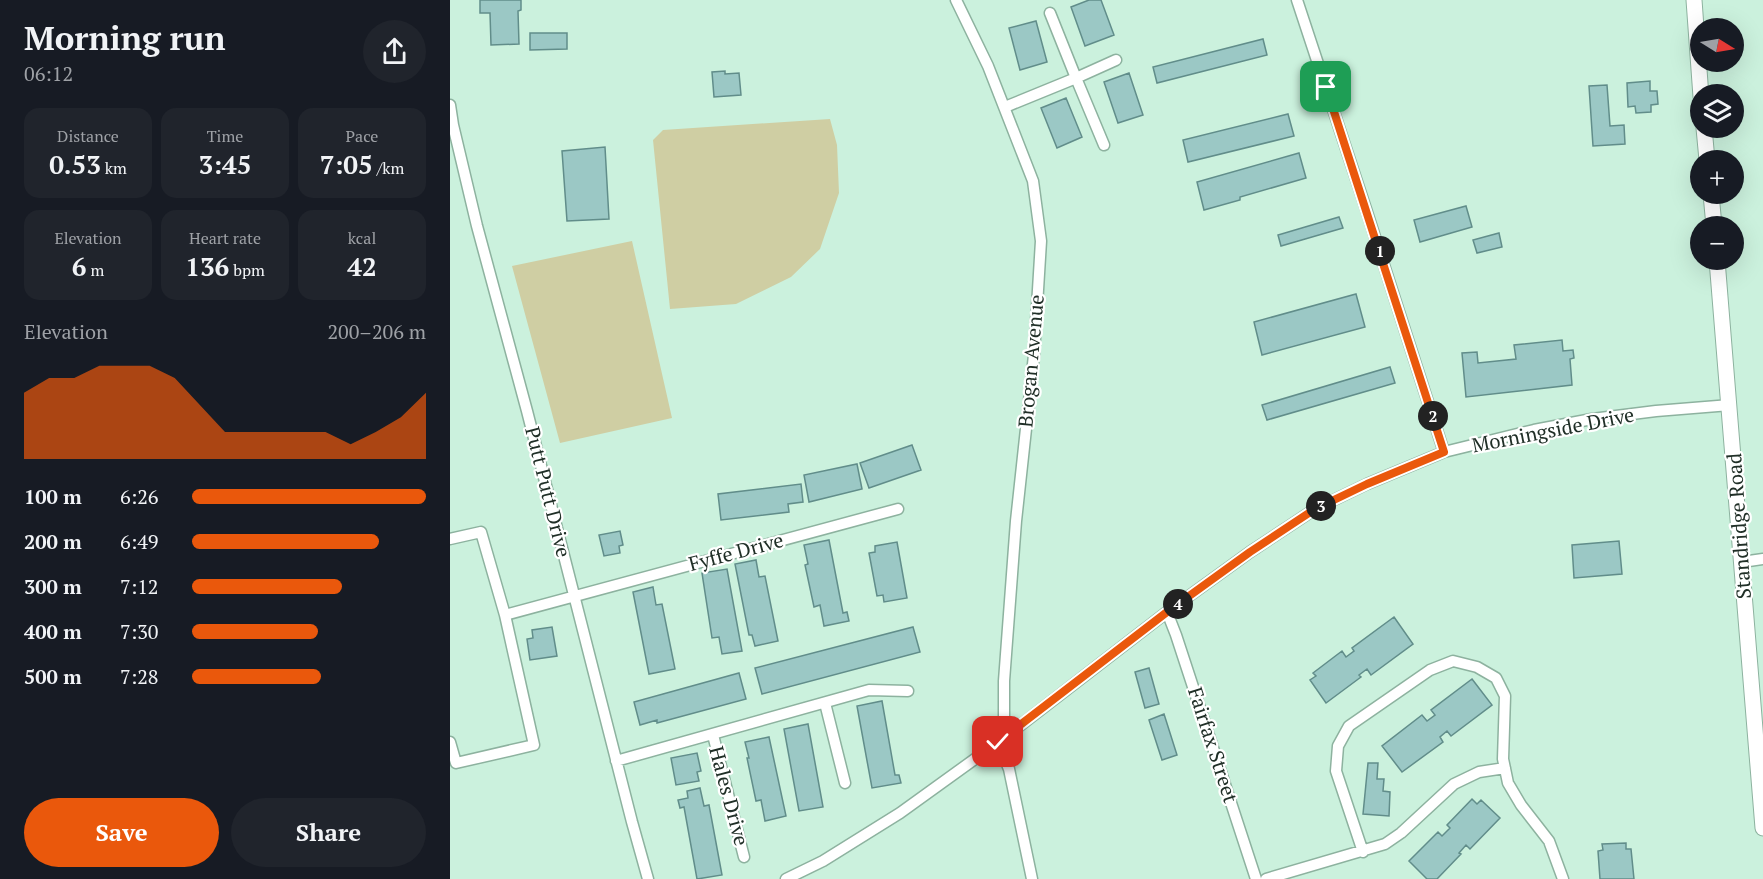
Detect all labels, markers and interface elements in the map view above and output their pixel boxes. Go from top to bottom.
text: Morning run [24,16,226,59]
north arrow [1690,18,1744,72]
map controls [1690,18,1744,270]
button: share [363,20,426,83]
text: 06:12 [24,60,73,87]
pin [1300,61,1351,112]
icon: arrive [1309,70,1342,103]
button: layers [1690,84,1744,138]
text: Distance [57,125,119,147]
text: Time [207,125,243,147]
text: Pace [346,125,378,147]
text: 0.53 [49,147,101,181]
text: 3:45 [199,147,252,181]
text: 7:05 [320,147,373,181]
button: + [1690,150,1744,204]
text: km [101,157,127,179]
text: /km [373,157,404,179]
button: − [1690,216,1744,270]
text: Elevation [54,227,122,249]
text: Heart rate [189,227,261,249]
text: kcal [348,227,376,249]
pin: 1 [1365,236,1395,266]
text: 1 [1375,240,1385,262]
text: 6 [72,249,87,283]
text: 136 [185,249,229,283]
text: 42 [347,249,377,283]
text: m [87,259,104,281]
text: bpm [229,259,265,281]
street label: Brogan Avenue [1011,293,1050,429]
text: Elevation [24,318,108,345]
text: 200–206 m [327,318,426,345]
pin: 2 [1418,401,1448,431]
street label: Morningside Drive [1469,401,1636,458]
text: 2 [1428,405,1438,427]
street label: Putt Putt Drive [519,424,578,560]
street label: Standridge Road [1720,452,1757,600]
text: 100 m [24,483,82,510]
text: 6:26 [120,483,159,510]
pin: 3 [1306,491,1336,521]
text: 3 [1316,495,1326,517]
street label: Fyffe Drive [686,526,786,577]
text: 200 m [24,528,82,555]
text: 6:49 [120,528,159,555]
text: 300 m [24,573,82,600]
text: 7:12 [120,573,159,600]
pin: 4 [1163,589,1193,619]
text: 4 [1173,593,1183,615]
text: 400 m [24,618,82,645]
text: 7:30 [120,618,159,645]
text: 500 m [24,663,82,690]
text: 7:28 [120,663,159,690]
street label: Fairfax Street [1182,683,1245,807]
pin [972,716,1023,767]
icon: check [981,725,1014,758]
street label: Hales Drive [703,743,756,849]
button: Save [24,798,219,867]
button: Share [231,798,426,867]

